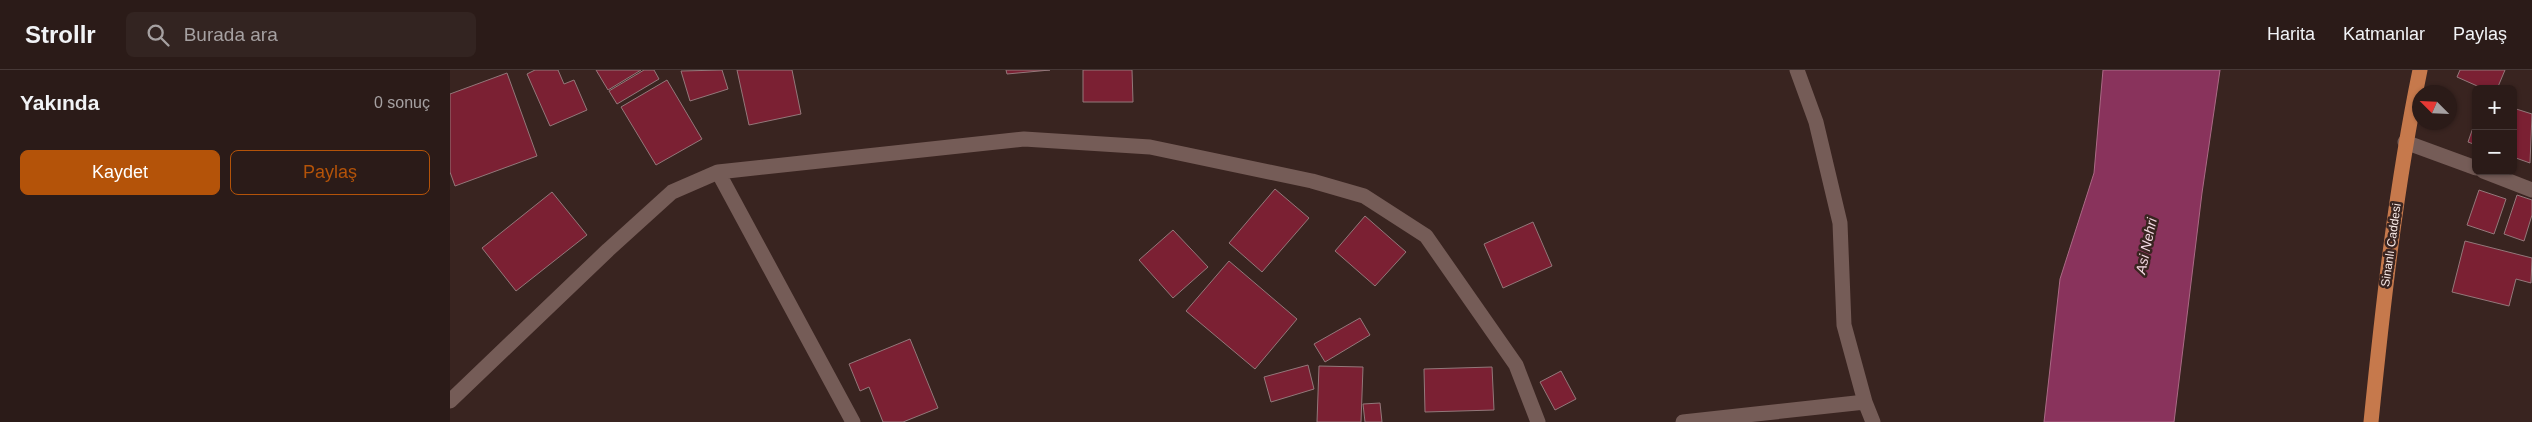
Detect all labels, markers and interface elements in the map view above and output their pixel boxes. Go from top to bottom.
search box [126,12,476,57]
text: Strollr [25,21,96,48]
icon: search [144,21,172,49]
text: Burada ara [184,24,278,45]
text: Harita [2267,24,2315,44]
text: Katmanlar [2343,24,2425,44]
text: Paylaş [2453,24,2507,44]
north arrow [2412,85,2457,130]
map controls [2472,85,2517,175]
button: + [2472,85,2517,130]
text: Yakında [20,91,99,114]
text: 0 sonuç [374,94,430,111]
button: − [2472,130,2517,175]
button: Kaydet [20,150,220,195]
button: Paylaş [230,150,430,195]
street label: Sinanlı Caddesi [2378,202,2404,288]
water label: Asi Nehri [2132,216,2160,276]

